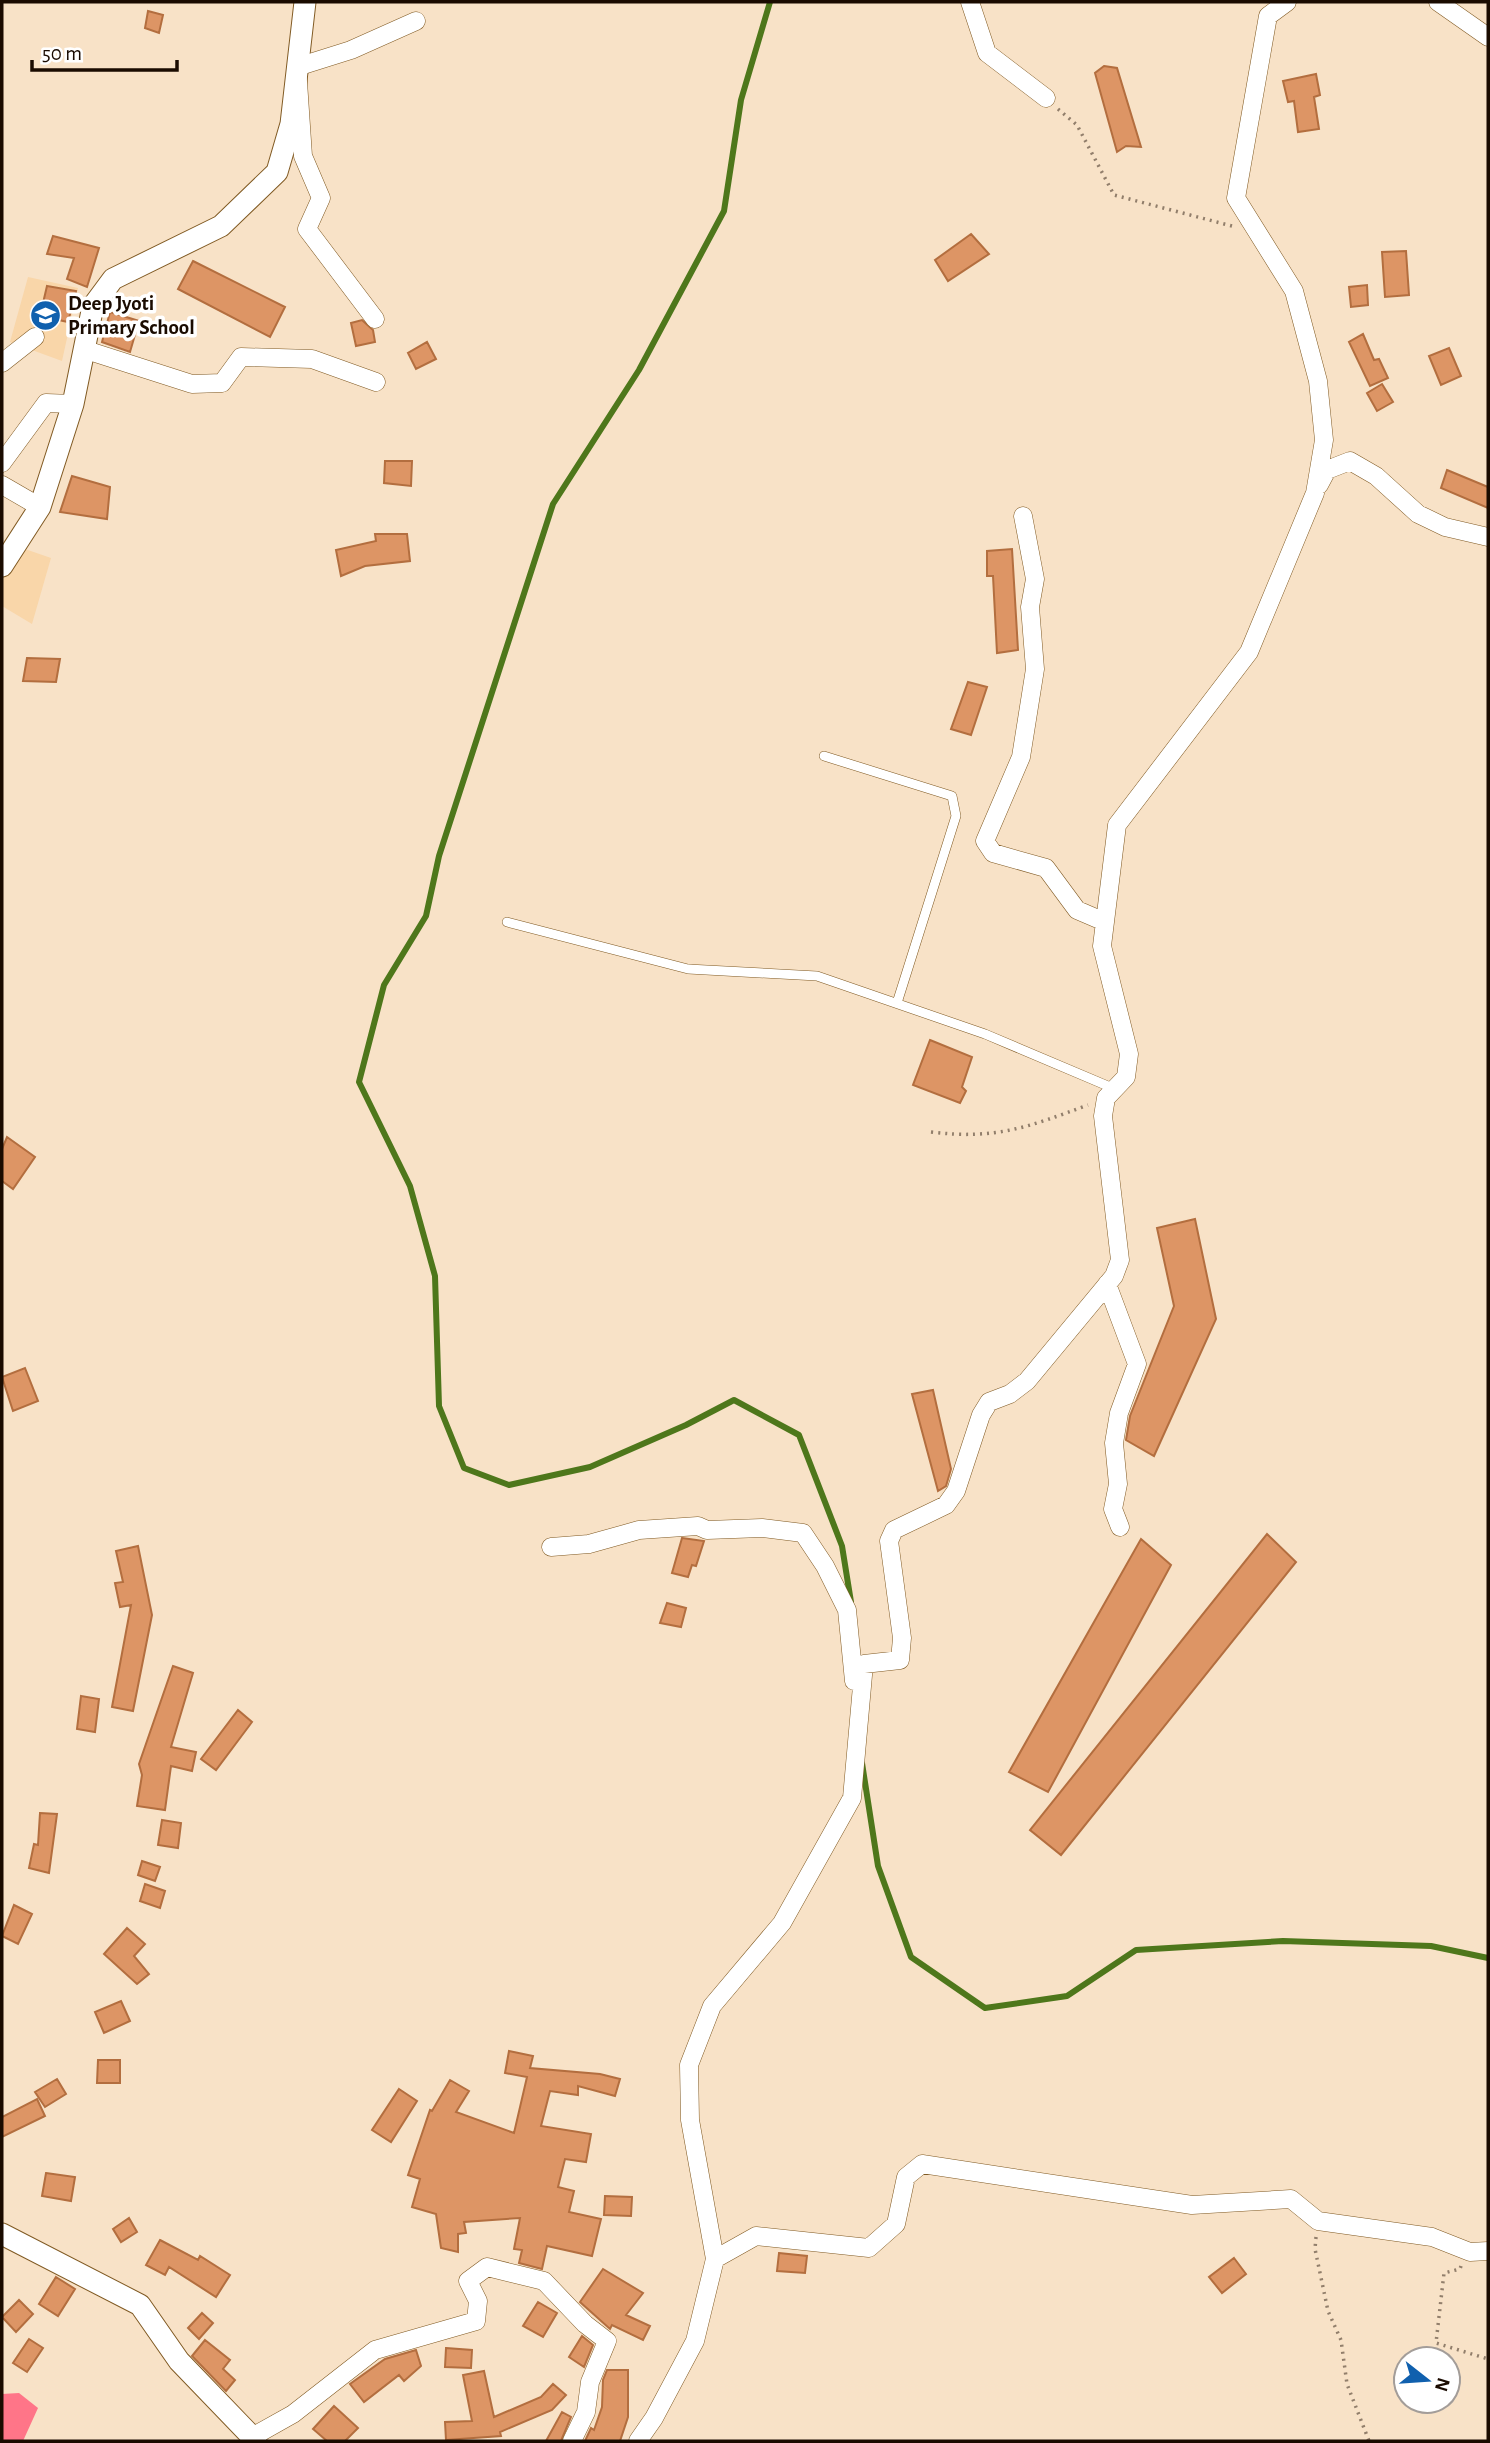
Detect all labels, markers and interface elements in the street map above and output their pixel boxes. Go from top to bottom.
scale bar [32,28,177,72]
text: 50 m [42,43,82,64]
place label: Deep Jyoti Primary School [68,293,195,338]
school or university icon: Deep Jyoti Primary School [28,298,62,332]
north arrow [1392,2345,1462,2415]
text: N [1431,2375,1453,2394]

